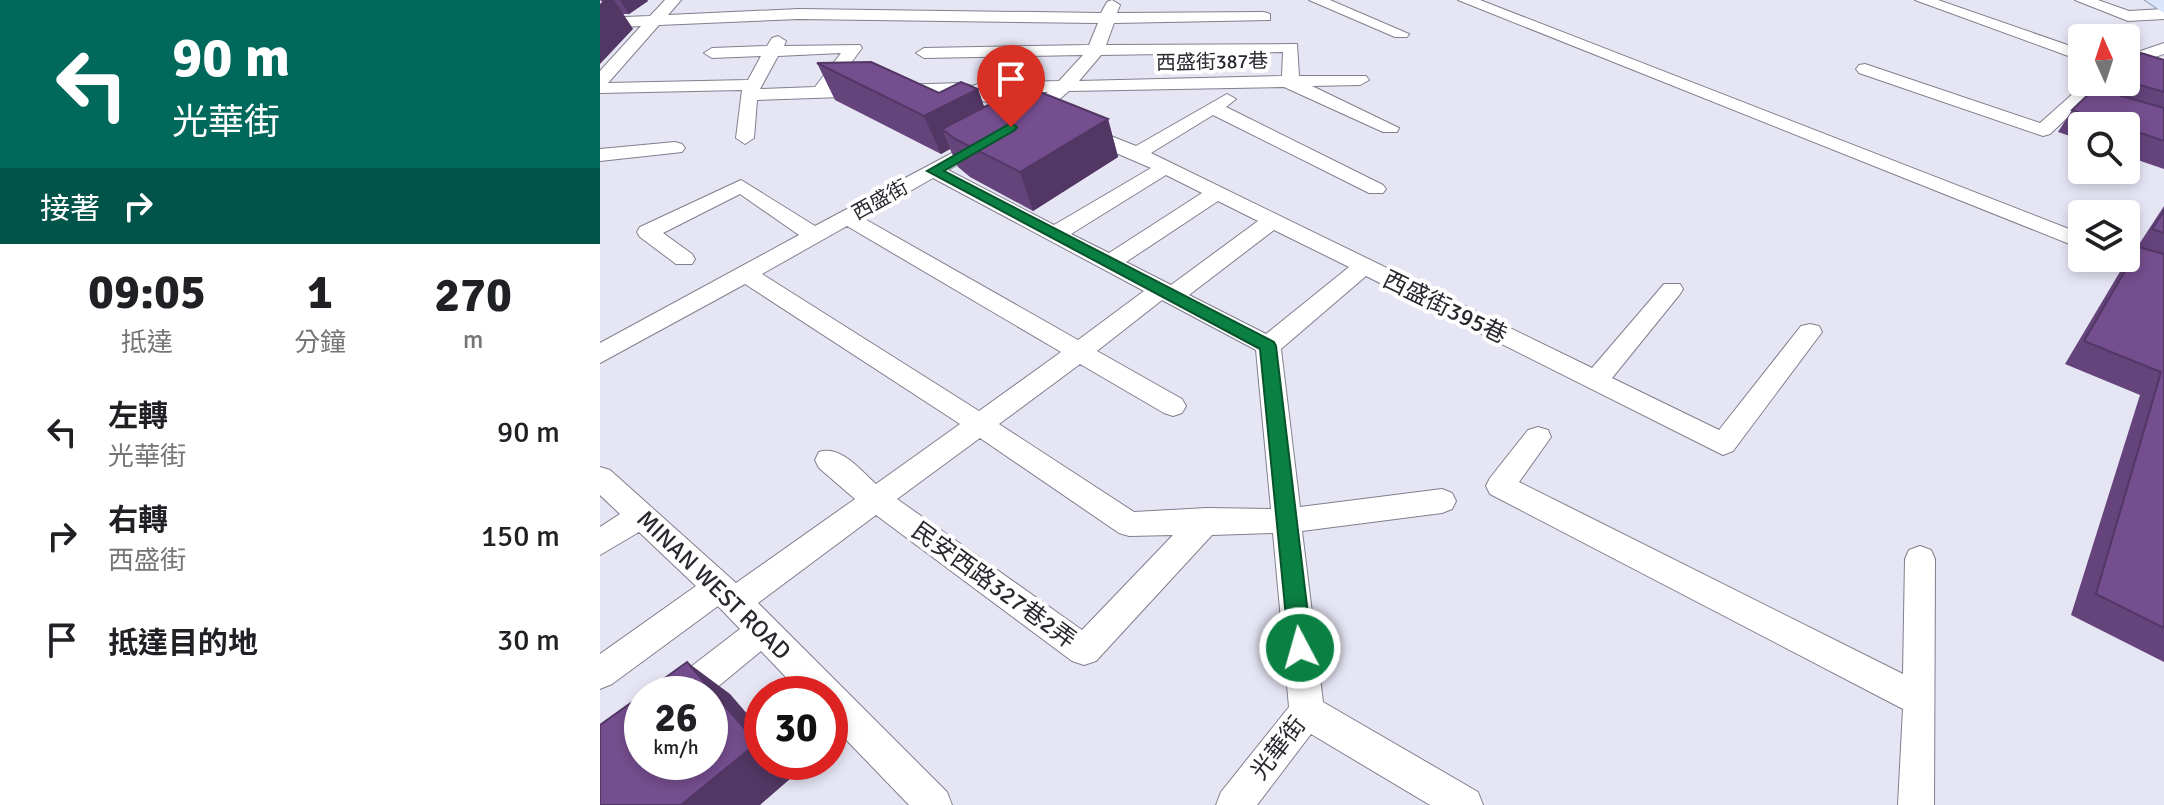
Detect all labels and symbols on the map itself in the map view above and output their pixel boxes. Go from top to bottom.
north arrow [2068,24,2140,96]
pin [977,45,1045,127]
street label: 西盛街387巷 [1156,49,1268,75]
street label: 西盛街 [848,175,912,225]
street label: 西盛街395巷 [1378,264,1512,350]
street label: MINAN WEST ROAD [631,504,797,666]
street label: 民安西路327巷2弄 [906,515,1082,655]
position arrow [1258,606,1342,690]
speed limit sign: 30 [744,676,848,780]
street label: 光華街 [1244,710,1312,786]

